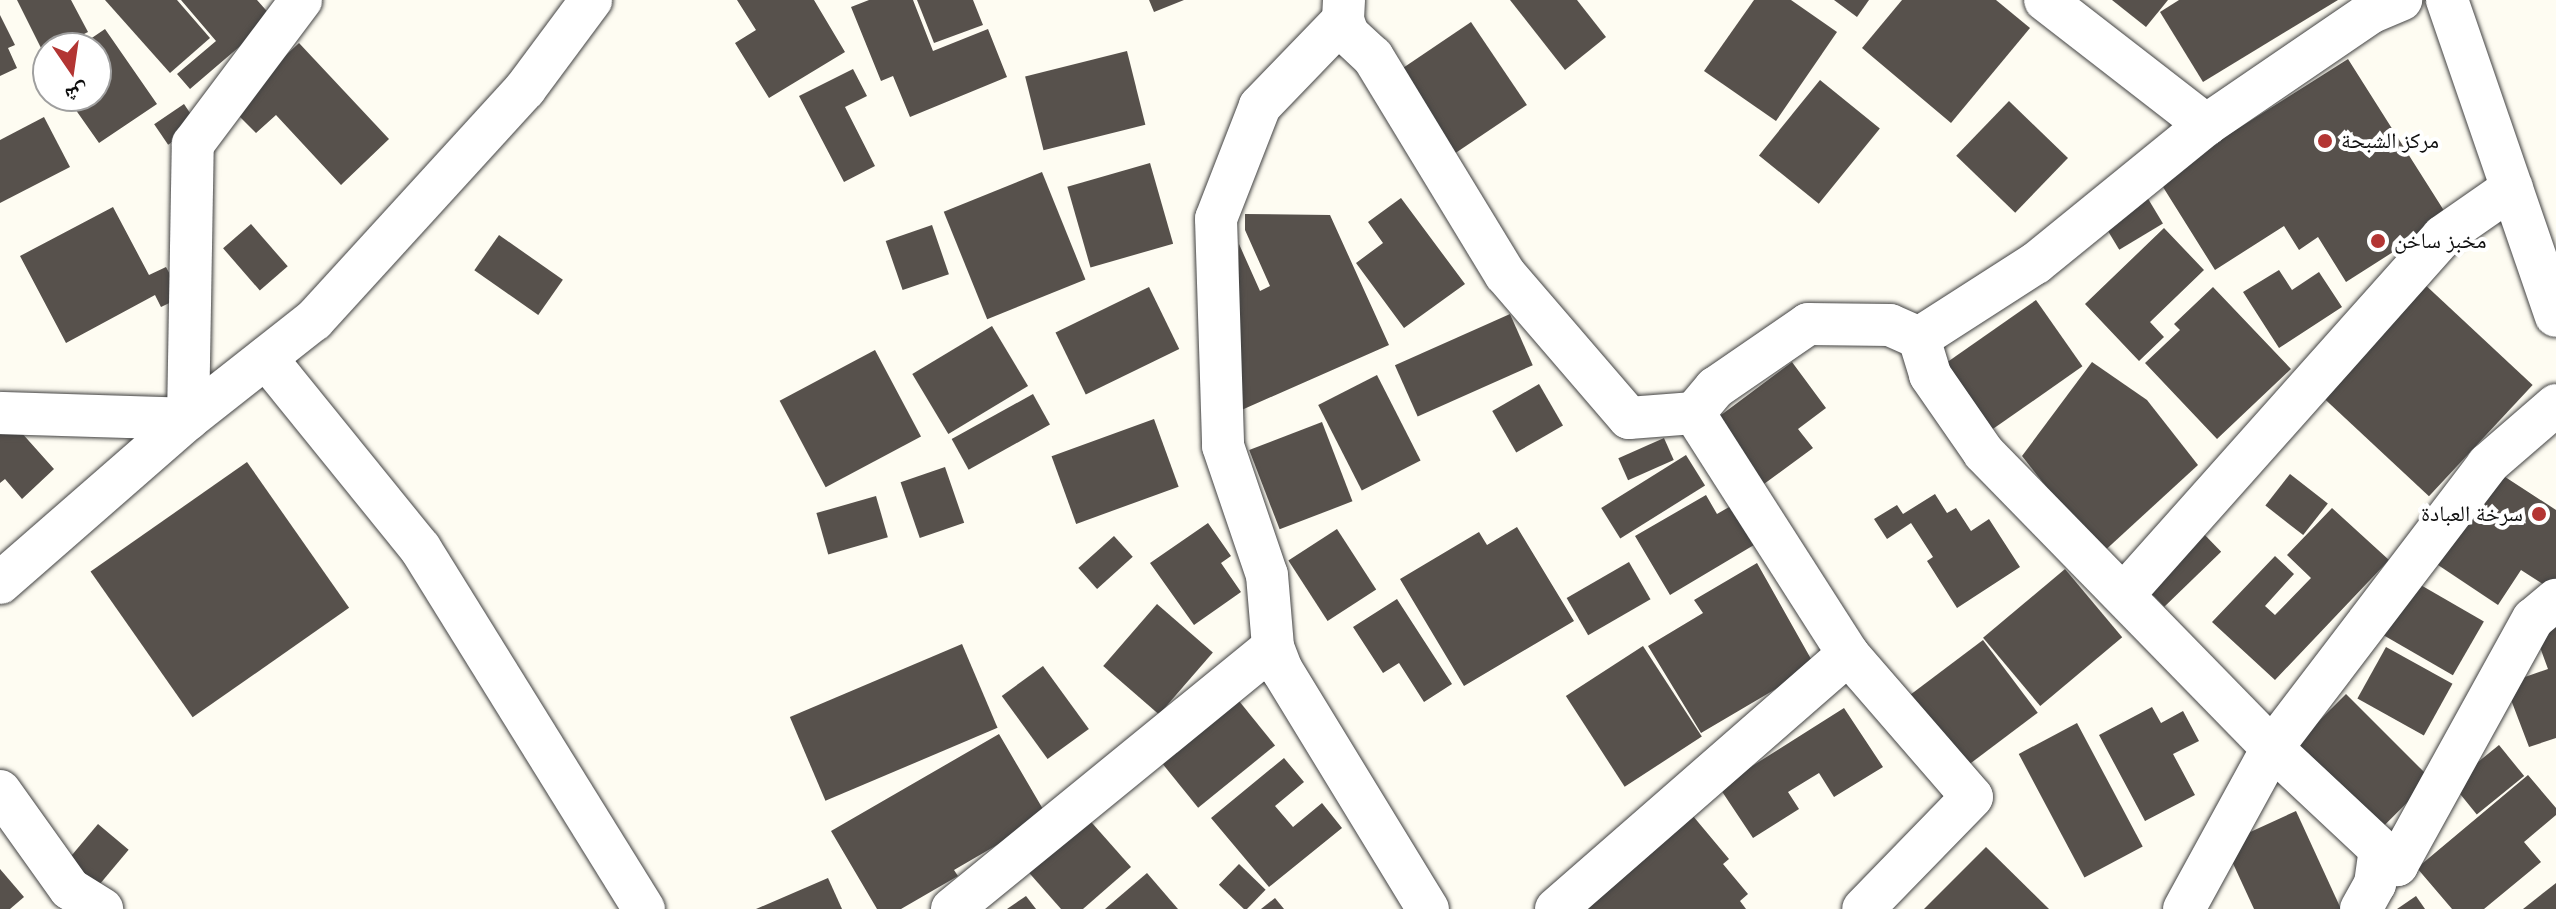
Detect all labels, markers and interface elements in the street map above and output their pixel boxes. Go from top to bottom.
north arrow [32,32,112,112]
text: ش [63,79,91,109]
place label: مركز الشبحة [2341,128,2439,154]
marker: مركز الشبحة [2316,132,2334,150]
place label: مخبز ساخن [2394,228,2486,254]
marker: مخبز ساخن [2369,232,2387,250]
place label: سرخة العبادة [2421,501,2523,527]
marker: سرخة العبادة [2530,505,2548,523]

